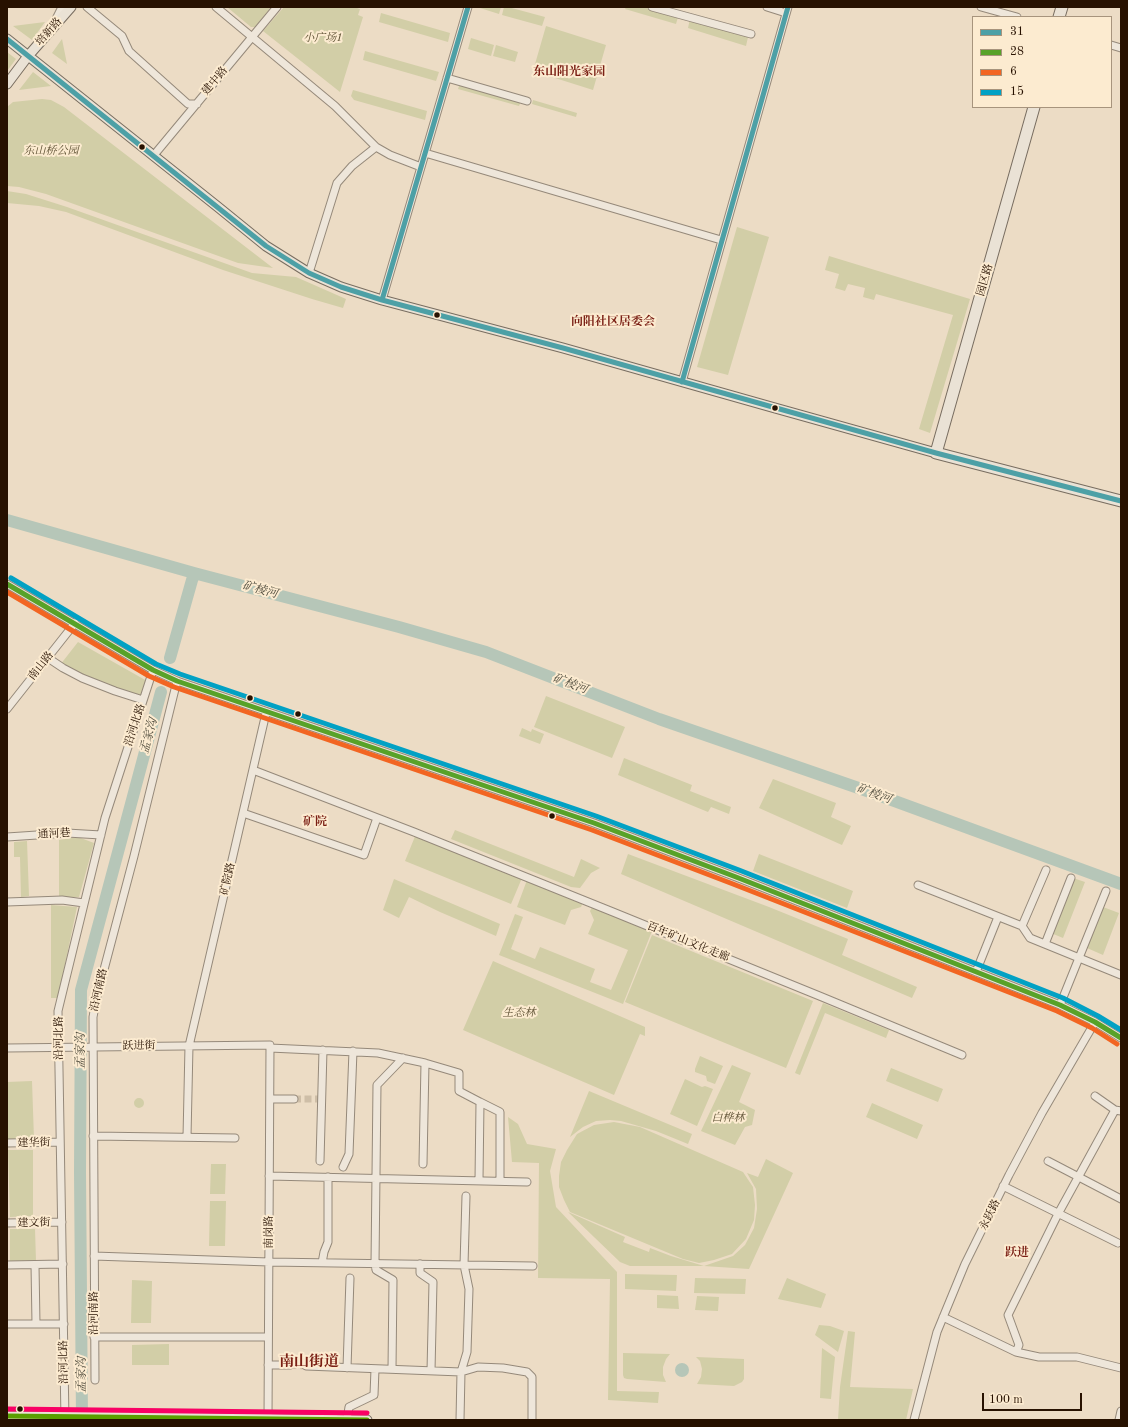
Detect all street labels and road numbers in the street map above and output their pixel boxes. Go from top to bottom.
street label: 培新路 [33,15,65,49]
street label: 建中路 [199,64,231,98]
street label: 园区路 [974,262,996,298]
street label: 南山路 [26,649,56,683]
street label: 沿河北路 [122,702,148,748]
street label: 通河巷 [37,827,71,841]
street label: 矿院路 [218,861,238,897]
street label: 百年矿山文化走廊 [645,919,731,965]
street label: 沿河南路 [88,967,110,1013]
street label: 沿河北路 [52,1016,66,1060]
street label: 跃进街 [122,1039,156,1053]
street label: 建华街 [17,1136,51,1150]
street label: 永跃路 [977,1197,1003,1233]
street label: 建文街 [17,1216,51,1230]
street label: 南岗路 [262,1216,276,1248]
street label: 沿河南路 [87,1291,101,1335]
street label: 沿河北路 [57,1340,71,1384]

